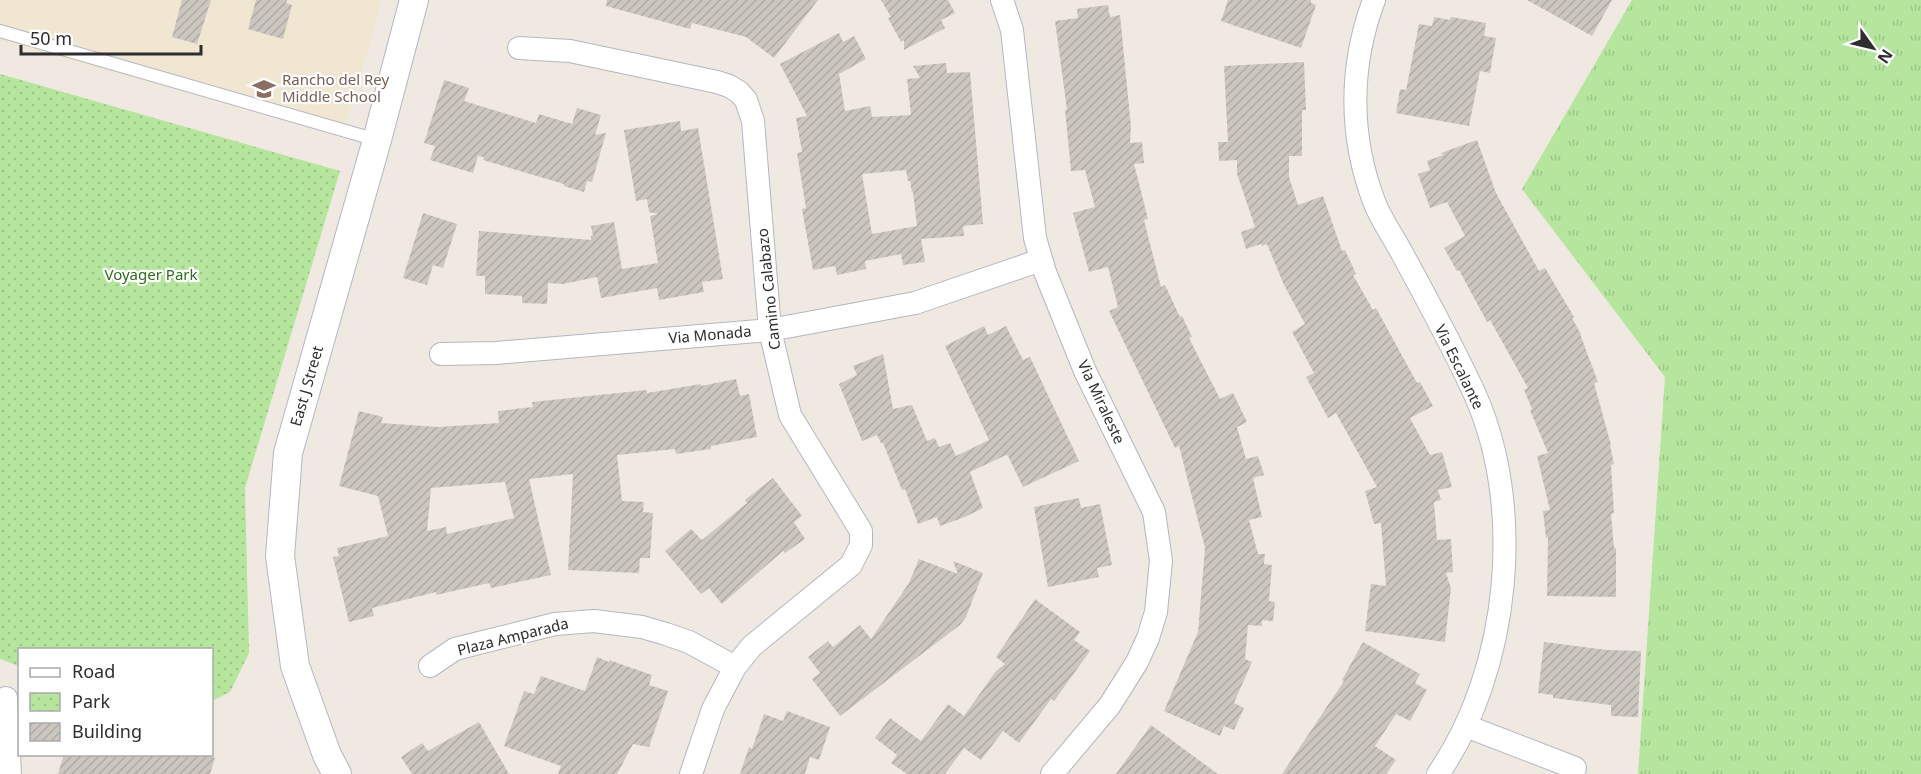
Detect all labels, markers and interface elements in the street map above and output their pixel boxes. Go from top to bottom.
scale bar [21,18,201,56]
north arrow [1843,18,1903,78]
text: 50 m [30,26,72,50]
text: N [1873,45,1898,68]
place label: Rancho del Rey Middle School [282,69,389,106]
school or university icon: Rancho del Rey Middle School [251,76,277,102]
street label: Camino Calabazo [752,227,784,351]
park label: Voyager Park [104,264,198,284]
street label: Via Monada [668,320,752,348]
street label: Via Escalante [1431,321,1489,412]
street label: East J Street [285,342,327,428]
street label: Via Miraleste [1074,356,1130,447]
street label: Plaza Amparada [455,613,570,660]
legend [18,648,213,756]
text: Road [72,659,115,683]
text: Park [72,689,110,713]
text: Building [72,719,142,743]

